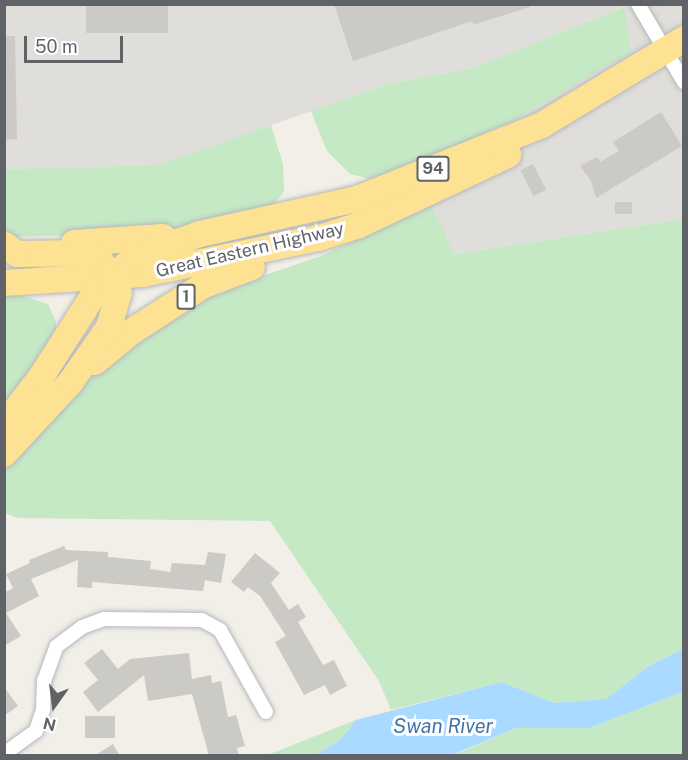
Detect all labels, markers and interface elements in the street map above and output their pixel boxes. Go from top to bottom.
scale bar [27,24,126,62]
text: 50 m [35,36,78,57]
road number: 94 [416,156,450,182]
street label: Great Eastern Highway [154,218,346,282]
road number: 1 [176,284,196,310]
north arrow [24,676,84,736]
text: N [41,713,58,735]
water label: Swan River [393,714,493,738]

